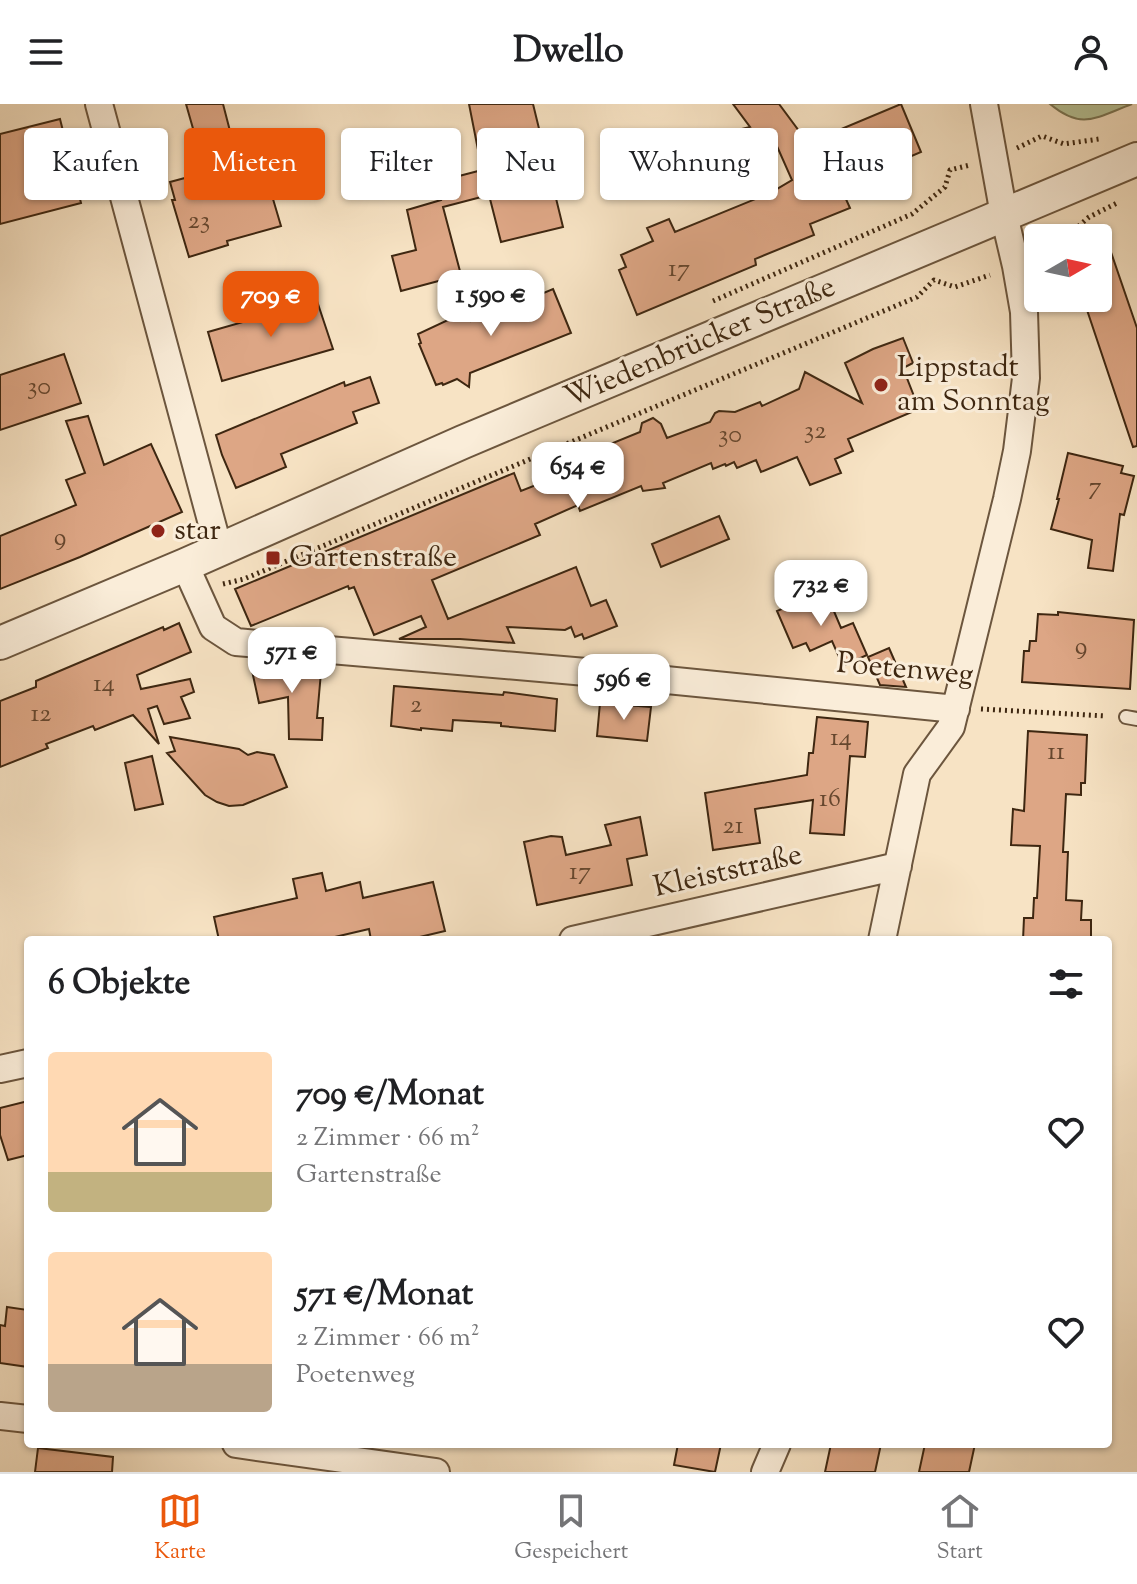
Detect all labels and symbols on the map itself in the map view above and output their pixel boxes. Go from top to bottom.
house number: 23 [188,203,210,240]
north arrow [1024,224,1112,312]
house number: 17 [668,251,690,288]
street label: Wiedenbrücker Straße [558,266,842,420]
pin: 1 590 € [417,270,565,338]
pin: 709 € [215,271,327,339]
place label: Lippstadt am Sonntag [897,347,1050,424]
house number: 30 [27,369,51,406]
marker: Lippstadt am Sonntag [872,376,890,394]
house number: 32 [804,413,826,450]
house number: 30 [718,417,742,454]
pin: 654 € [522,442,634,510]
house number: 7 [1088,469,1102,506]
place label: star [174,510,221,553]
house number: 9 [54,520,66,557]
marker: star [149,522,167,540]
place label: Gartenstraße [289,537,457,580]
marker: Gartenstraße [264,549,282,567]
pin: 732 € [765,560,877,628]
pin: 571 € [236,627,348,695]
house number: 9 [1075,629,1087,666]
street label: Poetenweg [835,643,975,697]
pin: 596 € [568,654,680,722]
house number: 14 [93,666,115,703]
house number: 2 [410,687,422,724]
house number: 12 [30,696,52,733]
house number: 14 [830,720,852,757]
house number: 11 [1047,734,1065,771]
house number: 16 [819,781,841,818]
house number: 21 [722,808,744,845]
street label: Kleiststraße [649,834,807,910]
house number: 17 [569,854,591,891]

